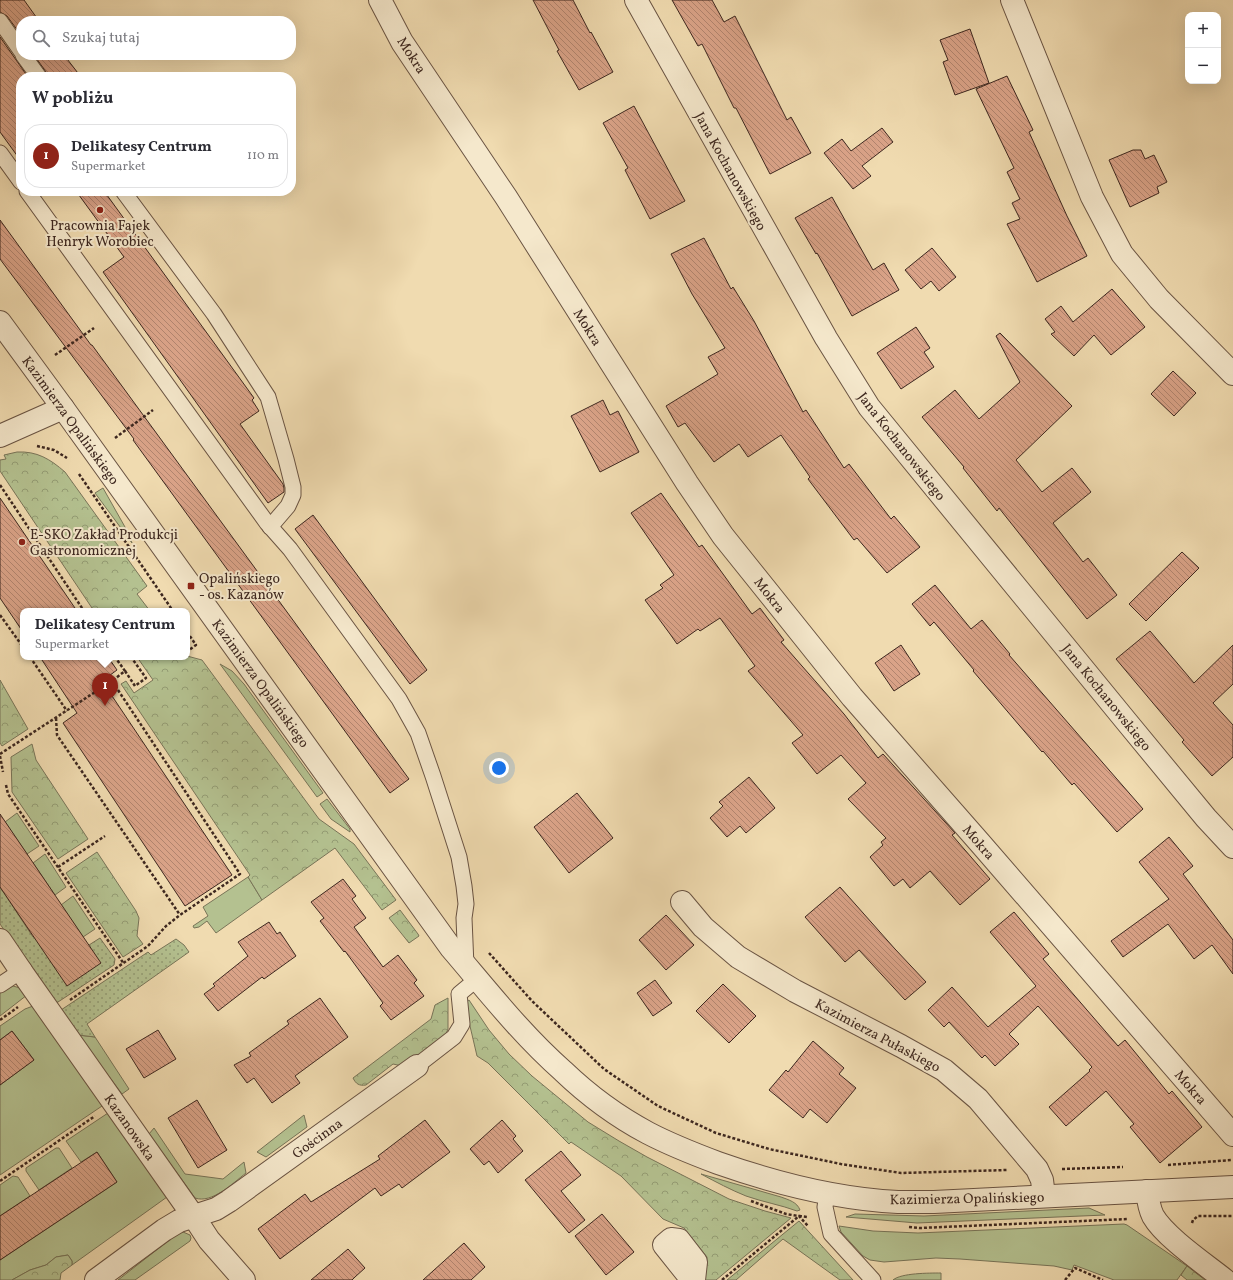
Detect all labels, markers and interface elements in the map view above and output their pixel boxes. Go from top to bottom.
map controls [1185,12,1221,84]
button: + [1185,12,1221,48]
search box [16,16,296,60]
icon: search [30,27,52,49]
text: Szukaj tutaj [62,28,140,49]
street label: Mokra [392,34,430,78]
button: − [1185,48,1221,84]
text: W pobliżu [32,87,113,110]
street label: Jana Kochanowskiego [689,109,770,234]
text: Delikatesy Centrum [71,137,212,158]
text: 1 [43,147,49,165]
text: 110 m [247,147,279,165]
text: Supermarket [71,158,146,176]
marker: Pracownia Fajek Henryk Worobiec [95,205,105,215]
place label: Pracownia Fajek Henryk Worobiec [46,217,154,252]
street label: Mokra [568,306,606,350]
street label: Kazimierza Opalińskiego [17,353,123,489]
street label: Jana Kochanowskiego [852,389,949,505]
place label: E-SKO Zakład Produkcji Gastronomicznej [30,526,178,561]
marker: E-SKO Zakład Produkcji Gastronomicznej [17,537,27,547]
place label: Opalińskiego - os. Kazanów [199,570,284,605]
street label: Mokra [749,574,789,618]
marker: Opalińskiego - os. Kazanów [186,581,196,591]
popup [20,608,190,660]
text: Delikatesy Centrum [35,615,175,636]
street label: Kazimierza Opalińskiego [207,616,313,752]
text: Supermarket [35,636,109,654]
street label: Jana Kochanowskiego [1057,640,1155,756]
pin: 1 [92,673,118,706]
your location [489,758,509,778]
street label: Mokra [957,821,998,865]
street label: Kazimierza Pułaskiego [811,995,944,1078]
street label: Mokra [1169,1066,1210,1110]
street label: Kazanowska [99,1091,159,1165]
street label: Gościnna [289,1115,347,1164]
street label: Kazimierza Opalińskiego [890,1189,1045,1210]

